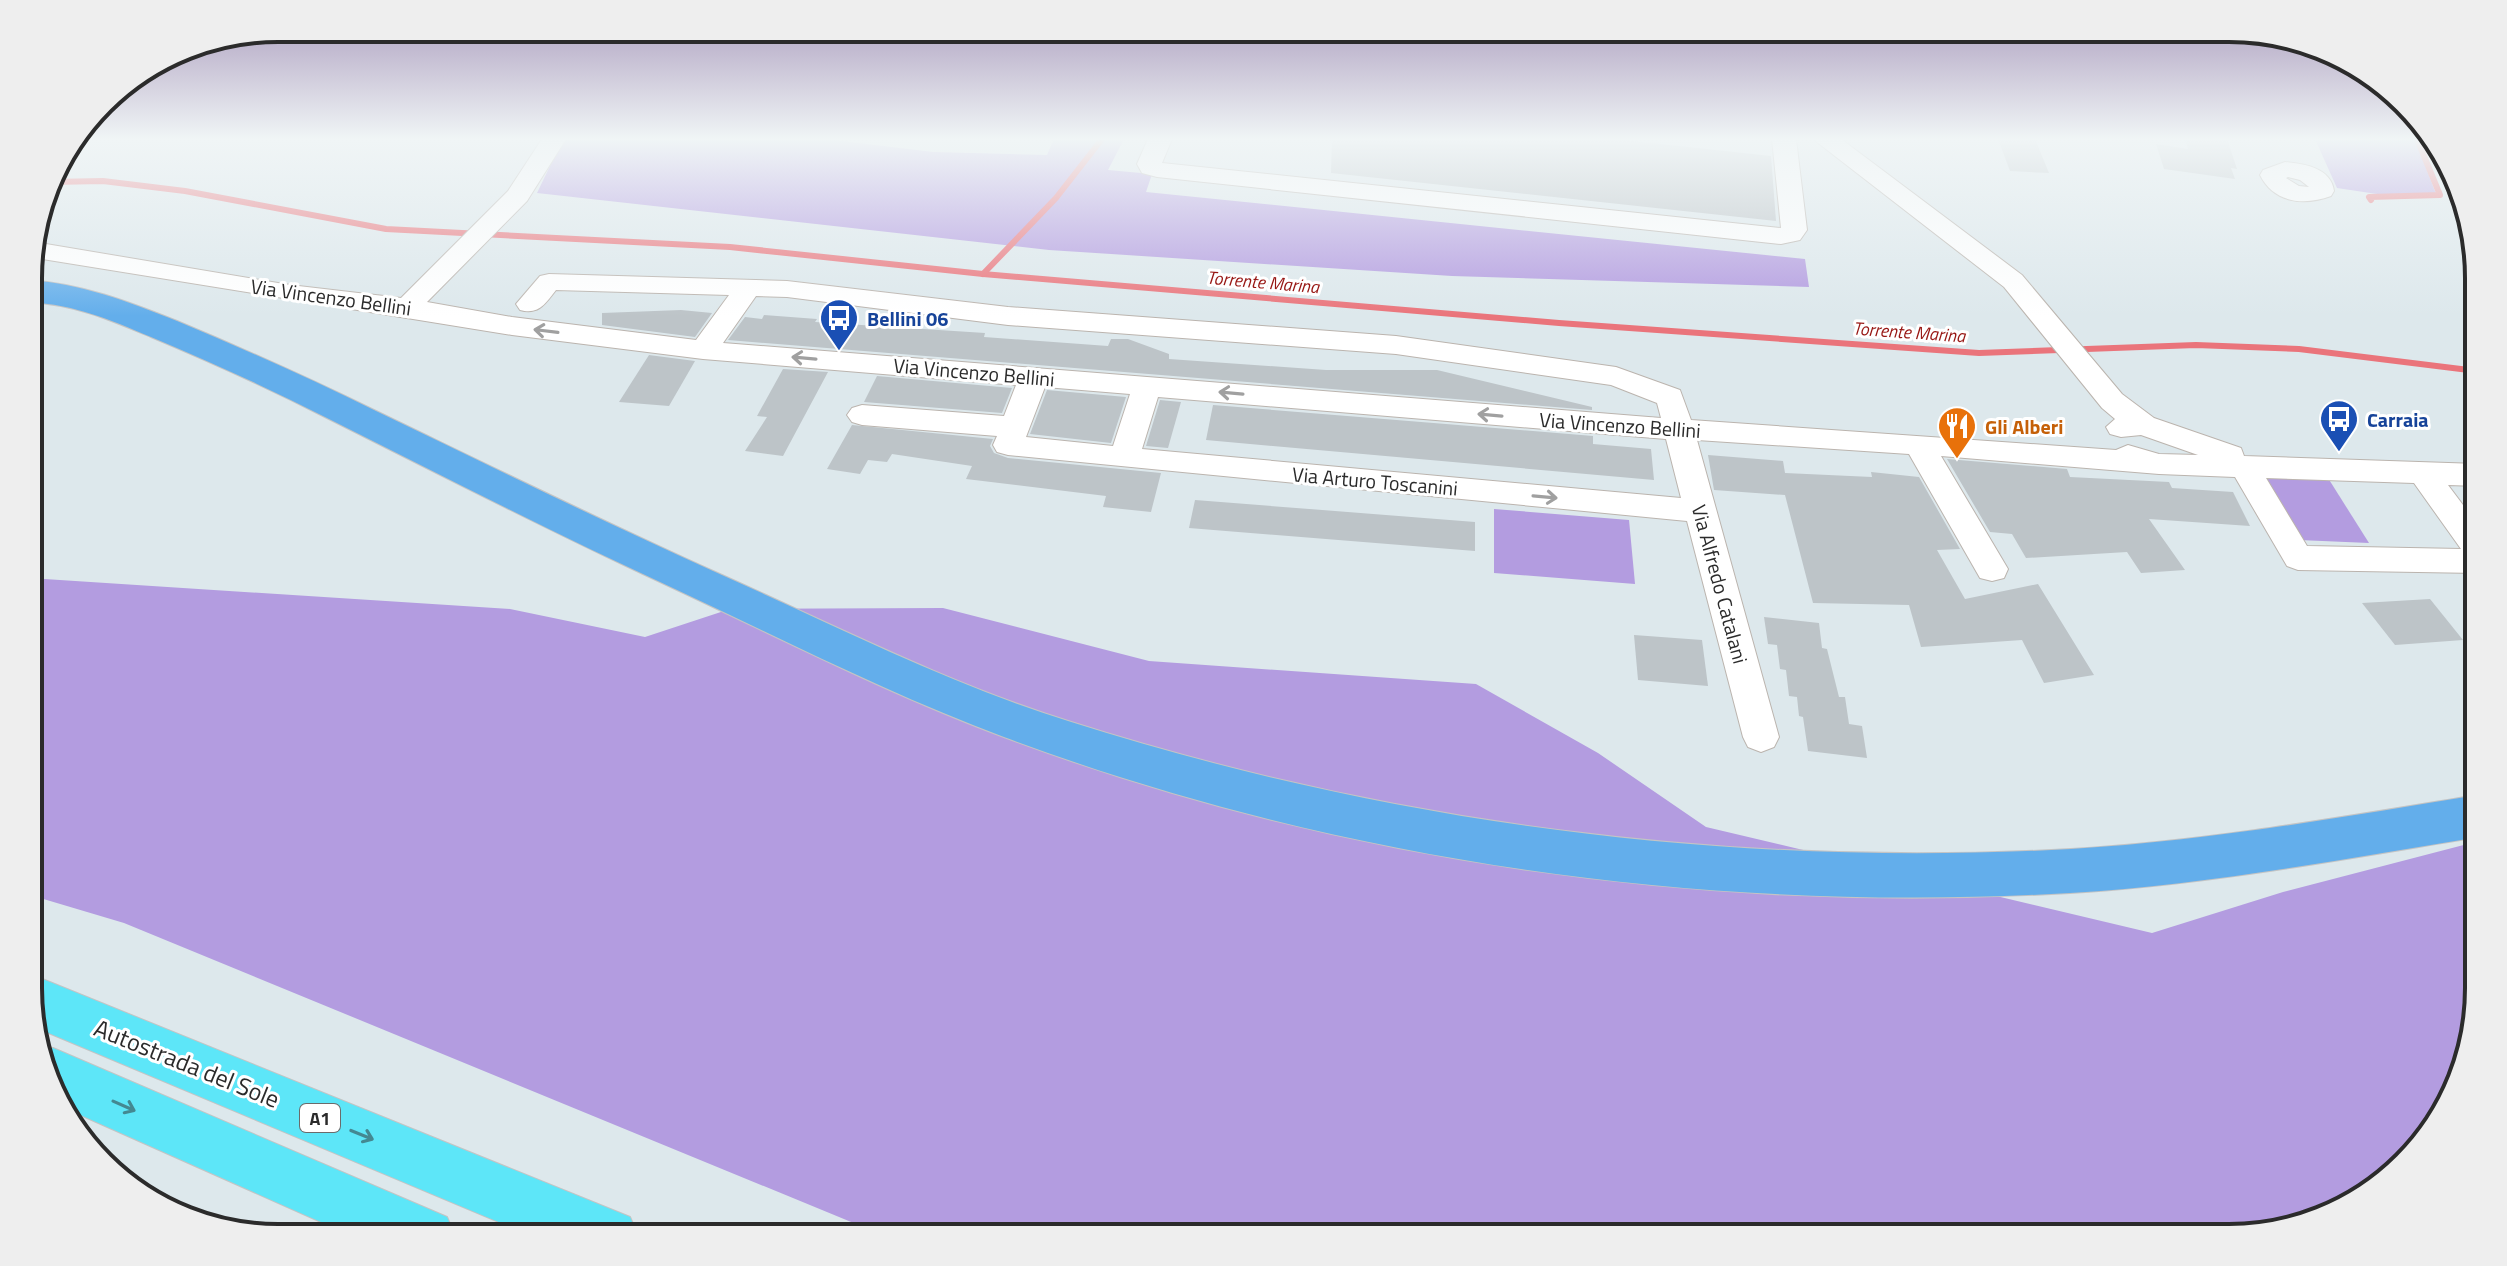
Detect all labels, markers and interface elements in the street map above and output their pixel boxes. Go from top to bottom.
water label: Torrente Marina [1206,264,1321,300]
street label: Via Vincenzo Bellini [249,270,413,324]
bus stop icon: Bellini 06 [818,297,860,352]
place label: Bellini 06 [867,303,948,334]
water label: Torrente Marina [1852,315,1967,349]
one-way arrow [533,323,560,338]
one-way arrow [791,350,818,365]
street label: Via Vincenzo Bellini [892,350,1056,394]
one-way arrow [1218,386,1245,401]
bus stop icon: Carraia [2318,398,2360,453]
street label: Via Vincenzo Bellini [1538,404,1702,446]
place label: Carraia [2367,404,2429,435]
restaurant icon: Gli Alberi [1936,405,1978,460]
one-way arrow [1477,407,1504,422]
place label: Gli Alberi [1985,411,2063,442]
street label: Via Arturo Toscanini [1291,458,1459,504]
one-way arrow [1531,490,1558,505]
street label: Via Alfredo Catalani [1684,501,1756,667]
street label: Autostrada del Sole [89,1009,285,1117]
one-way arrow [112,1099,136,1114]
road number: A1 [300,1104,340,1132]
one-way arrow [349,1129,374,1143]

